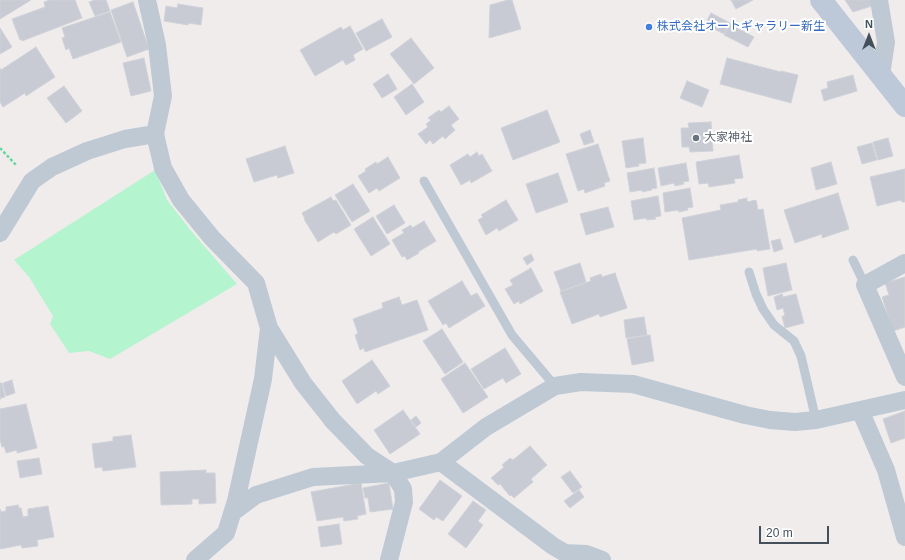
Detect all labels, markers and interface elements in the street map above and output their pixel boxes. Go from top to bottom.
north arrow [849,16,889,56]
text: N [865,18,873,30]
place label: 株式会社オートギャラリー新生 [657,20,825,34]
marker: 株式会社オートギャラリー新生 [644,22,654,32]
place label: 大家神社 [704,131,752,145]
marker: 大家神社 [691,133,701,143]
scale bar [761,518,831,544]
text: 20 m [766,526,793,540]

